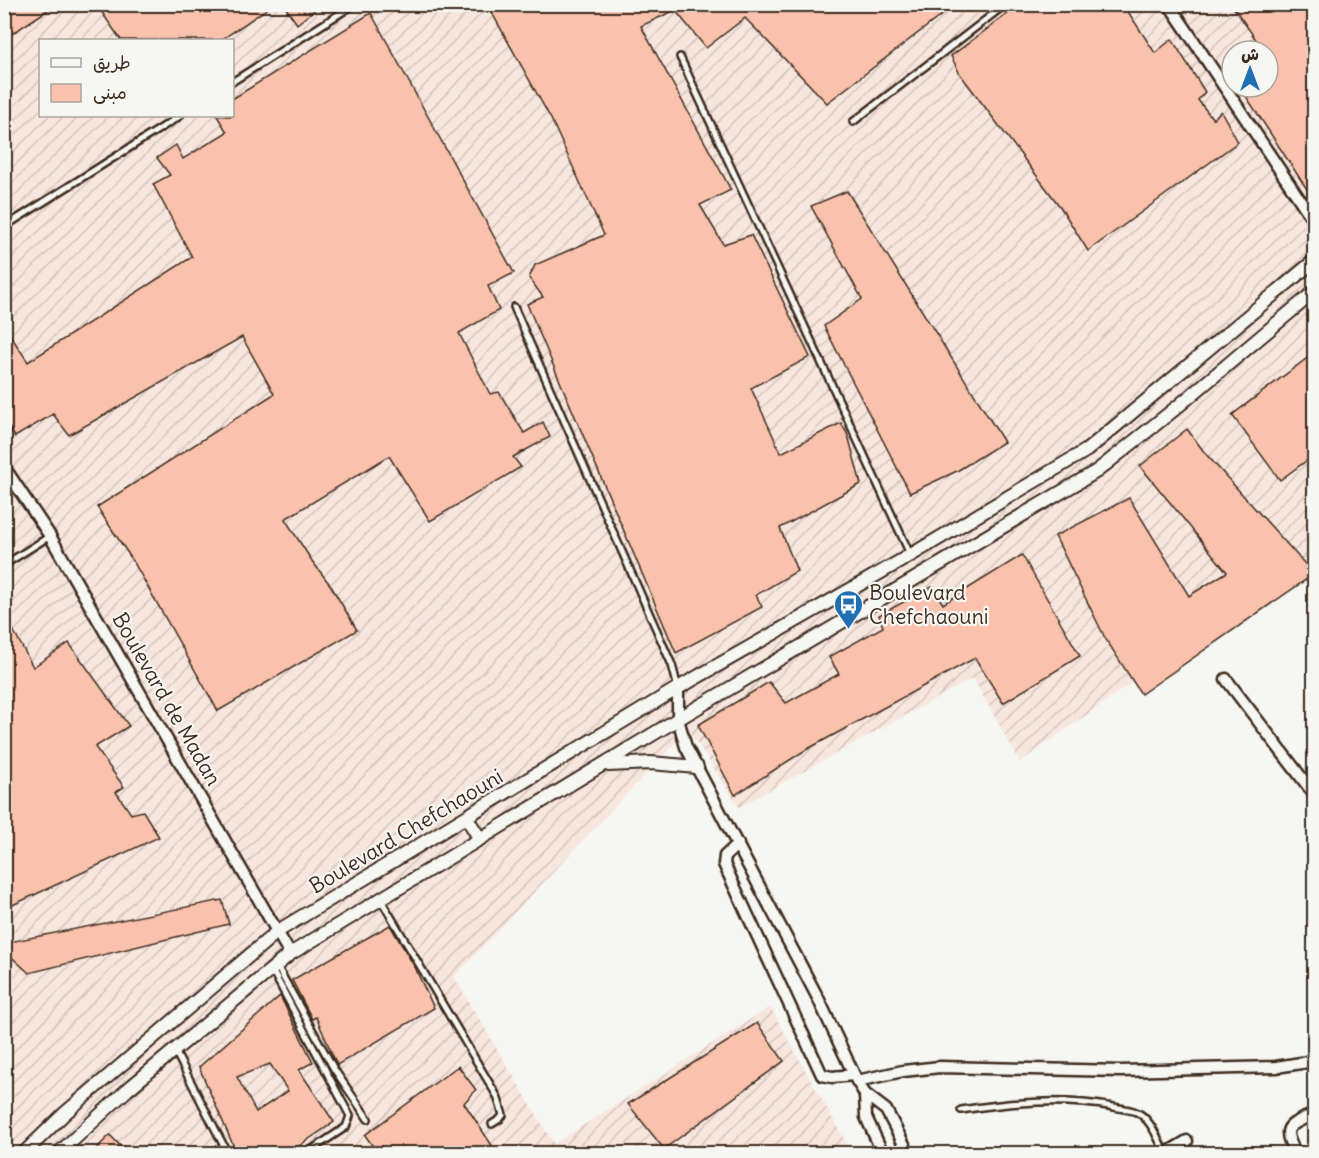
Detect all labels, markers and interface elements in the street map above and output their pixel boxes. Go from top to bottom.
legend [39,39,234,117]
north arrow [1220,39,1280,99]
text: ش [1241,44,1259,64]
text: طريق [93,51,131,74]
text: مبنى [93,81,127,104]
place label: Boulevard Chefchaouni [869,579,989,630]
bus stop icon: Boulevard Chefchaouni [832,588,864,630]
street label: Boulevard de Madan [106,608,228,790]
street label: Boulevard Chefchaouni [304,762,508,900]

